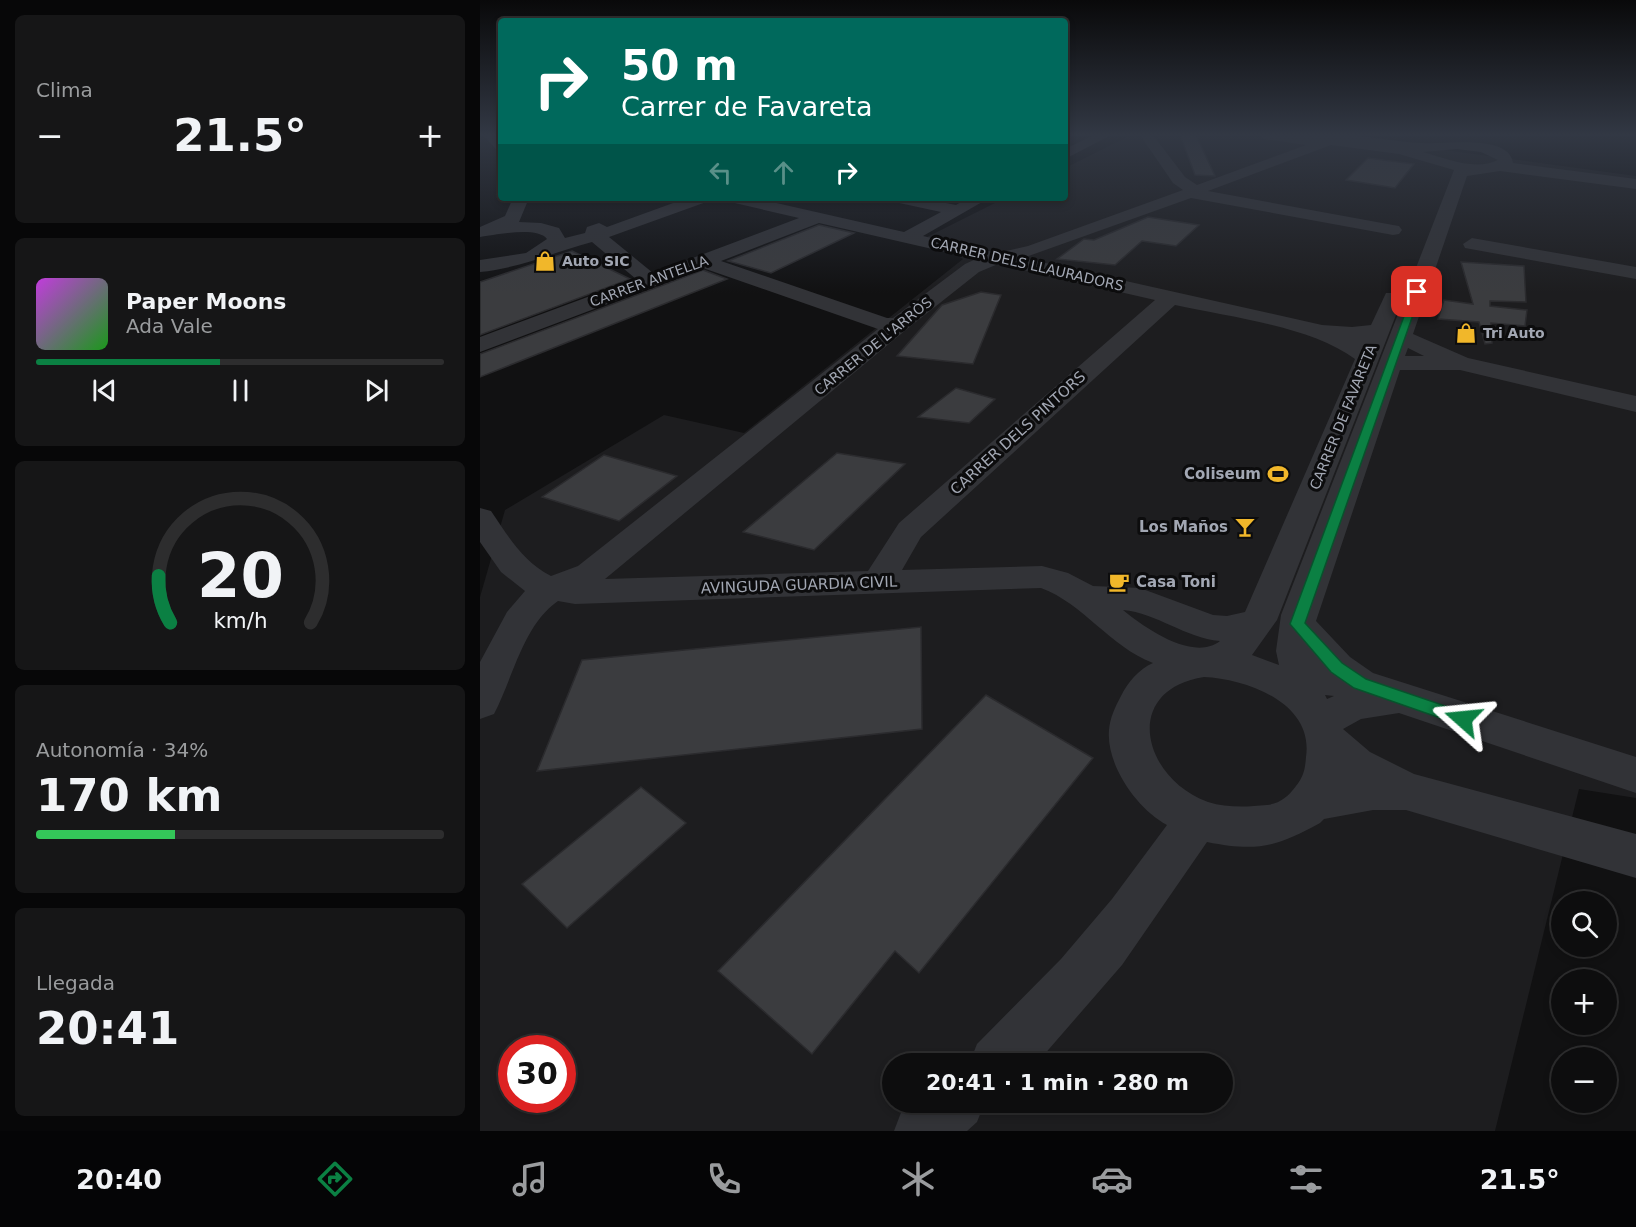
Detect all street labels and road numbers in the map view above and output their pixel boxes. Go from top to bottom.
street label: CARRER DELS LLAURADORS [929,234,1125,294]
street label: CARRER ANTELLA [588,252,711,310]
street label: CARRER DE L'ARRÒS [810,293,935,398]
street label: CARRER DE FAVARETA [1307,342,1380,492]
street label: CARRER DELS PINTORS [947,368,1089,498]
street label: AVINGUDA GUARDIA CIVIL [701,573,898,597]

